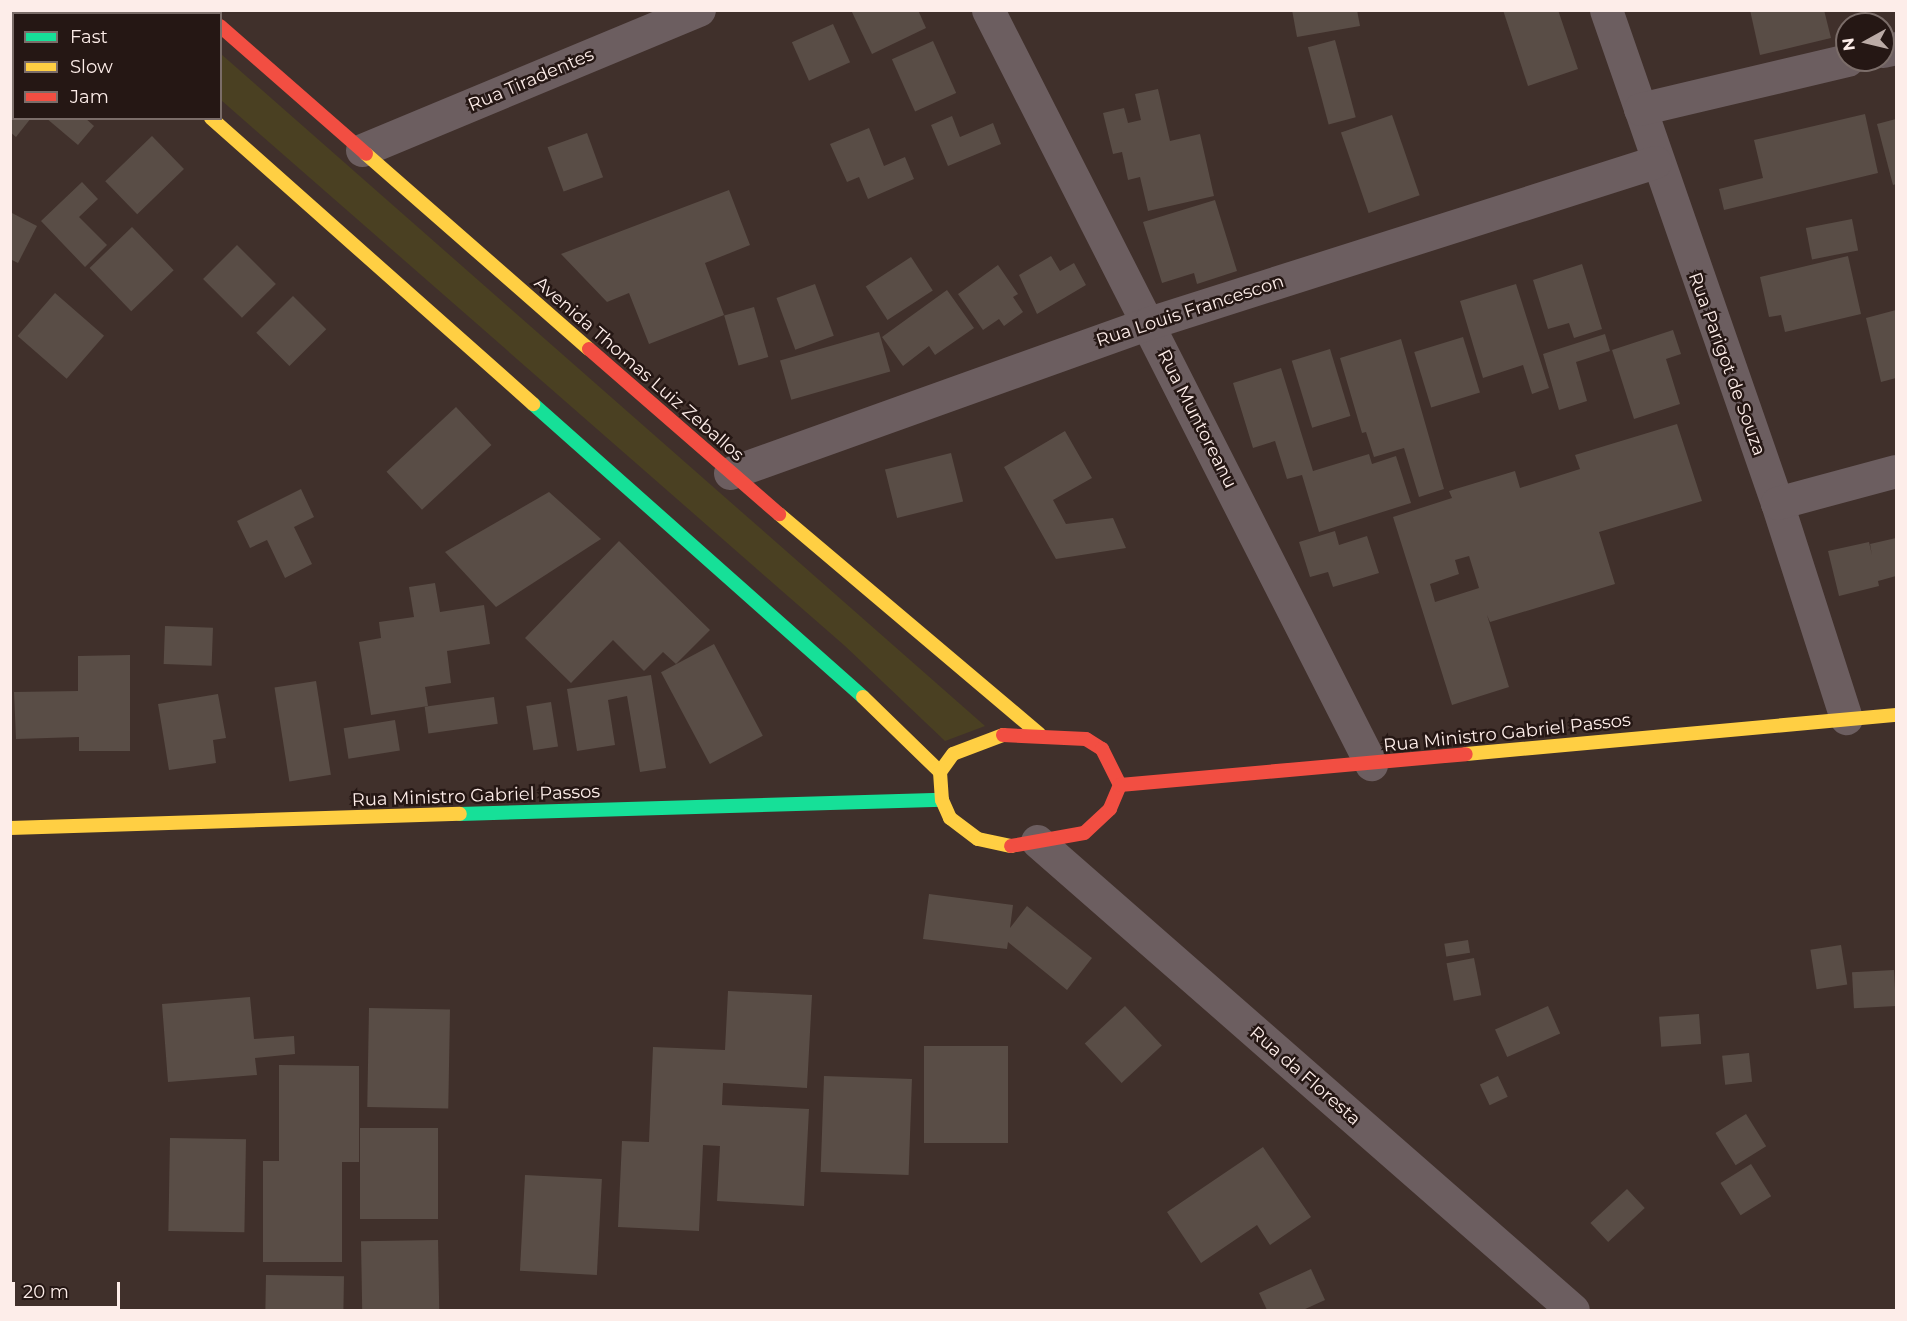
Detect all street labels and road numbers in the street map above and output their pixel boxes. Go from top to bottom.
street label: Rua Tiradentes [465,44,597,116]
street label: Rua Parigot de Souza [1684,269,1770,459]
street label: Rua Louis Francescon [1093,270,1287,352]
street label: Avenida Thomas Luiz Zeballos [530,272,748,466]
street label: Rua Muntoreanu [1153,346,1241,492]
street label: Rua Ministro Gabriel Passos [1382,709,1632,757]
street label: Rua Ministro Gabriel Passos [351,781,601,811]
street label: Rua da Floresta [1245,1022,1365,1130]

